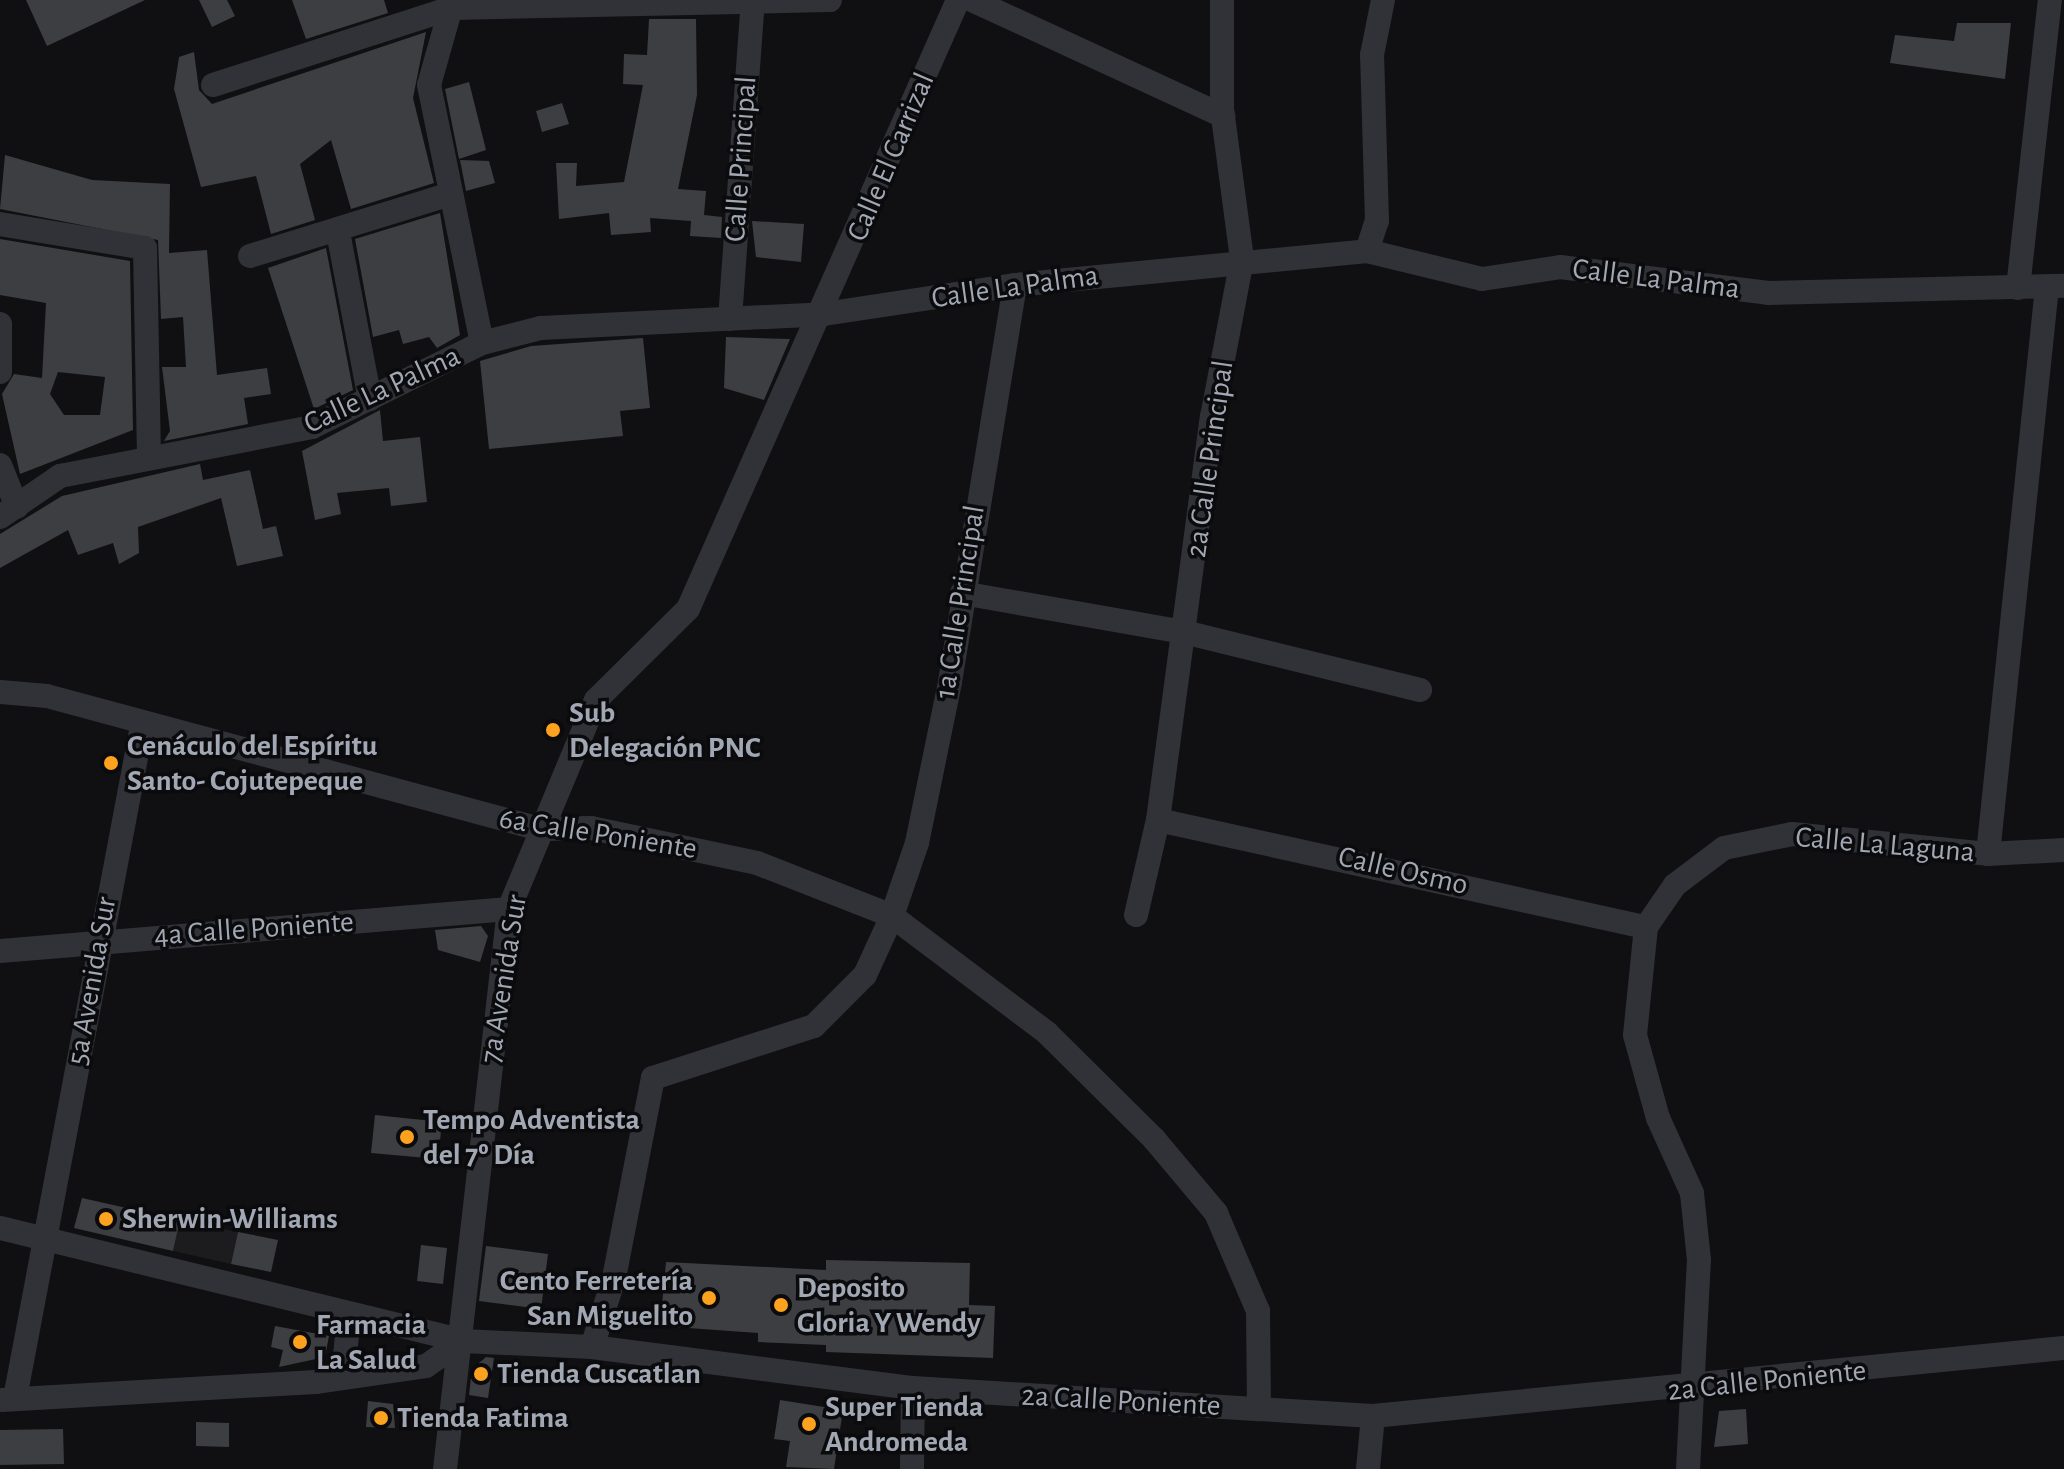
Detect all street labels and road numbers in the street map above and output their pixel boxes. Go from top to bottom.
street label: Calle El Carrizal [839,67,943,247]
street label: Calle Principal [717,75,765,243]
street label: Calle La Palma [1570,251,1742,307]
street label: Calle La Palma [929,257,1101,317]
street label: Calle La Palma [298,338,466,442]
street label: 2a Calle Principal [1178,358,1242,560]
street label: 1a Calle Principal [927,503,993,701]
street label: 6a Calle Poniente [497,801,699,867]
street label: Calle La Laguna [1794,819,1976,871]
street label: Calle Osmo [1335,839,1471,903]
street label: 7a Avenida Sur [473,892,535,1066]
street label: 5a Avenida Sur [59,894,125,1068]
street label: 4a Calle Poniente [153,904,355,954]
street label: 2a Calle Poniente [1666,1353,1868,1409]
street label: 2a Calle Poniente [1021,1378,1221,1424]

